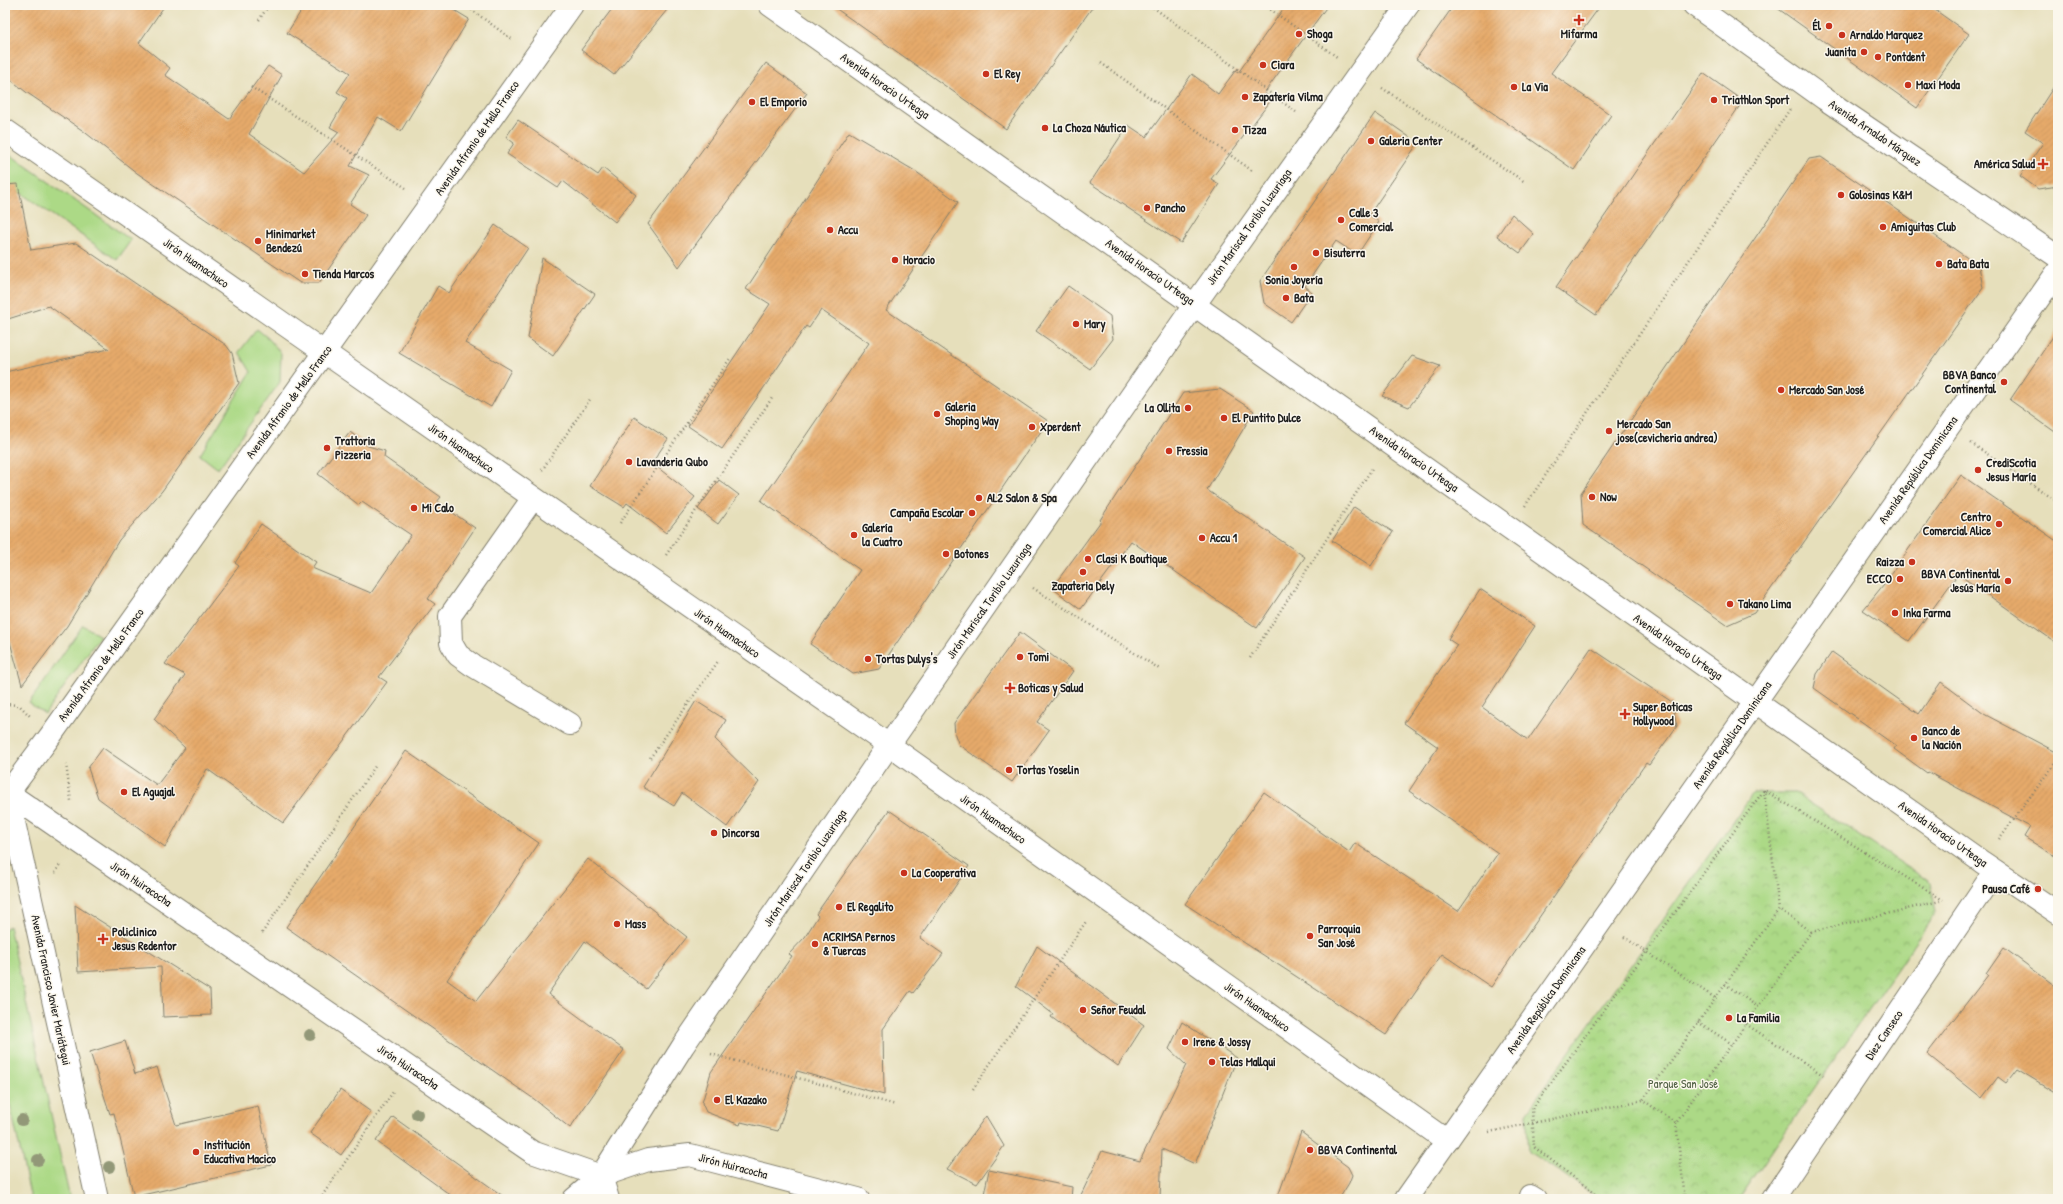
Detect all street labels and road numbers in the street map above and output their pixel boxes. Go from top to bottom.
street label: Avenida Horacio Urteaga [837,48,934,123]
street label: Avenida Afranio de Mello Franco [430,77,523,199]
street label: Avenida Arnaldo Márquez [1826,95,1925,170]
street label: Jirón Mariscal Toribio Luzuriaga [1202,165,1295,288]
street label: Jirón Huamachuco [160,234,233,292]
street label: Avenida Horacio Urteaga [1102,234,1199,309]
street label: Avenida Afranio de Mello Franco [242,341,336,462]
street label: Avenida República Dominicana [1874,412,1961,527]
street label: Jirón Huamachuco [425,419,498,477]
street label: Avenida Horacio Urteaga [1366,421,1463,496]
street label: Jirón Mariscal Toribio Luzuriaga [942,539,1035,662]
street label: Avenida Afranio de Mello Franco [54,604,148,725]
street label: Jirón Huamachuco [691,604,764,662]
street label: Avenida Horacio Urteaga [1630,609,1727,684]
street label: Avenida República Dominicana [1688,677,1775,792]
street label: Jirón Huamachuco [957,790,1030,848]
street label: Avenida Horacio Urteaga [1895,796,1992,871]
street label: Jirón Mariscal Toribio Luzuriaga [759,805,850,930]
street label: Jirón Huiracocha [107,857,176,911]
street label: Avenida Francisco Javier Mariátegui [27,913,76,1067]
street label: Avenida República Dominicana [1502,942,1589,1057]
street label: Jirón Huamachuco [1221,978,1294,1036]
street label: Diez Canseco [1861,1006,1907,1063]
street label: Jirón Huiracocha [374,1040,443,1094]
street label: Jirón Huiracocha [697,1148,770,1183]

